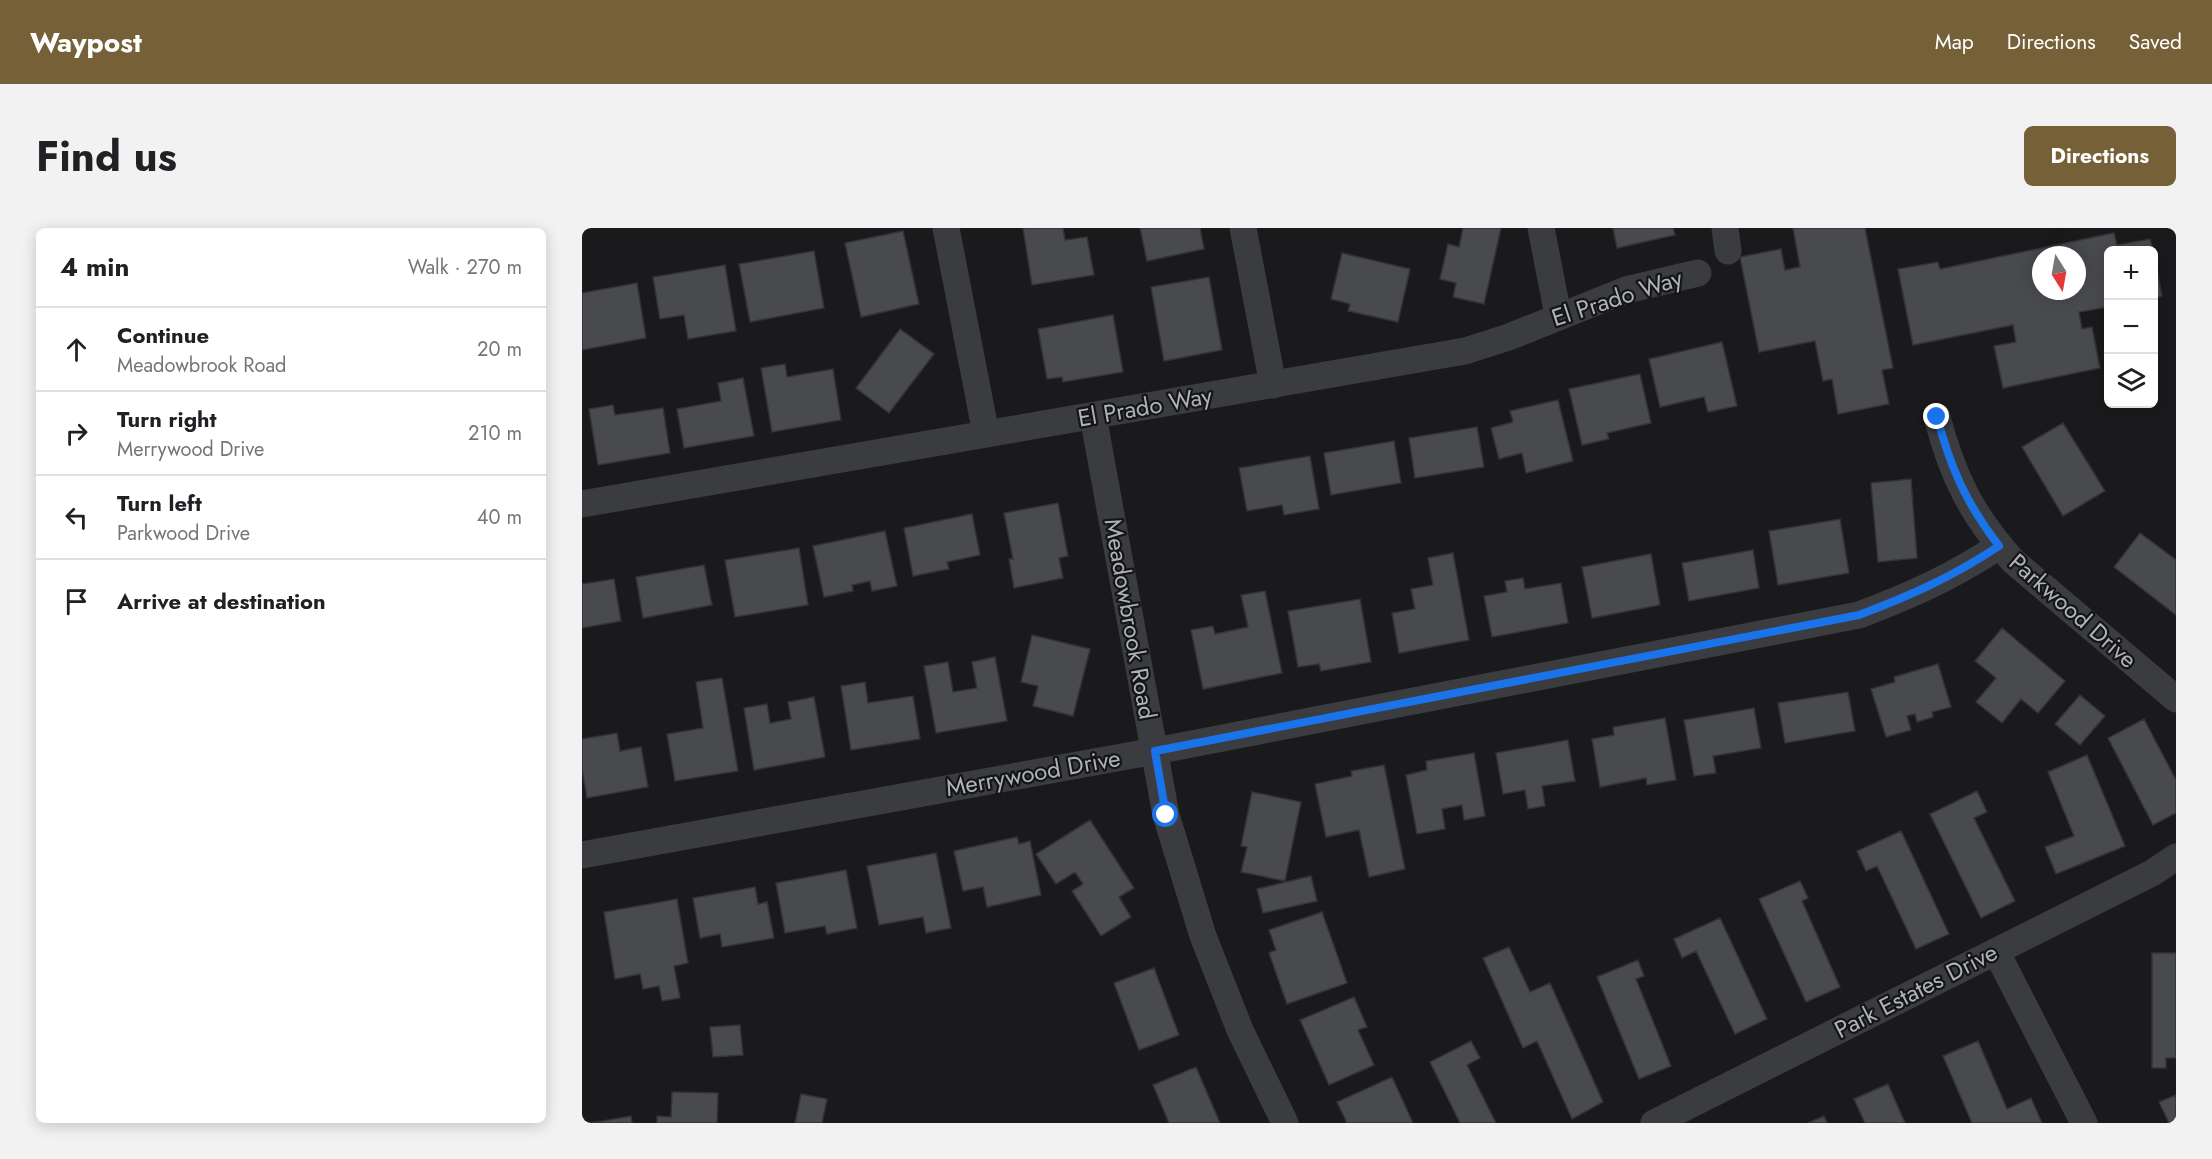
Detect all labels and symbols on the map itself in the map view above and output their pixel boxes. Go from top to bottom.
north arrow [2032,246,2086,300]
street label: El Prado Way [1547,260,1687,335]
street label: El Prado Way [1075,377,1215,436]
route end [1923,403,1949,429]
street label: Meadowbrook Road [1096,516,1165,722]
street label: Parkwood Drive [2002,545,2145,676]
street label: Merrywood Drive [943,740,1123,805]
route start [1152,801,1178,827]
street label: Park Estates Drive [1828,934,2003,1047]

